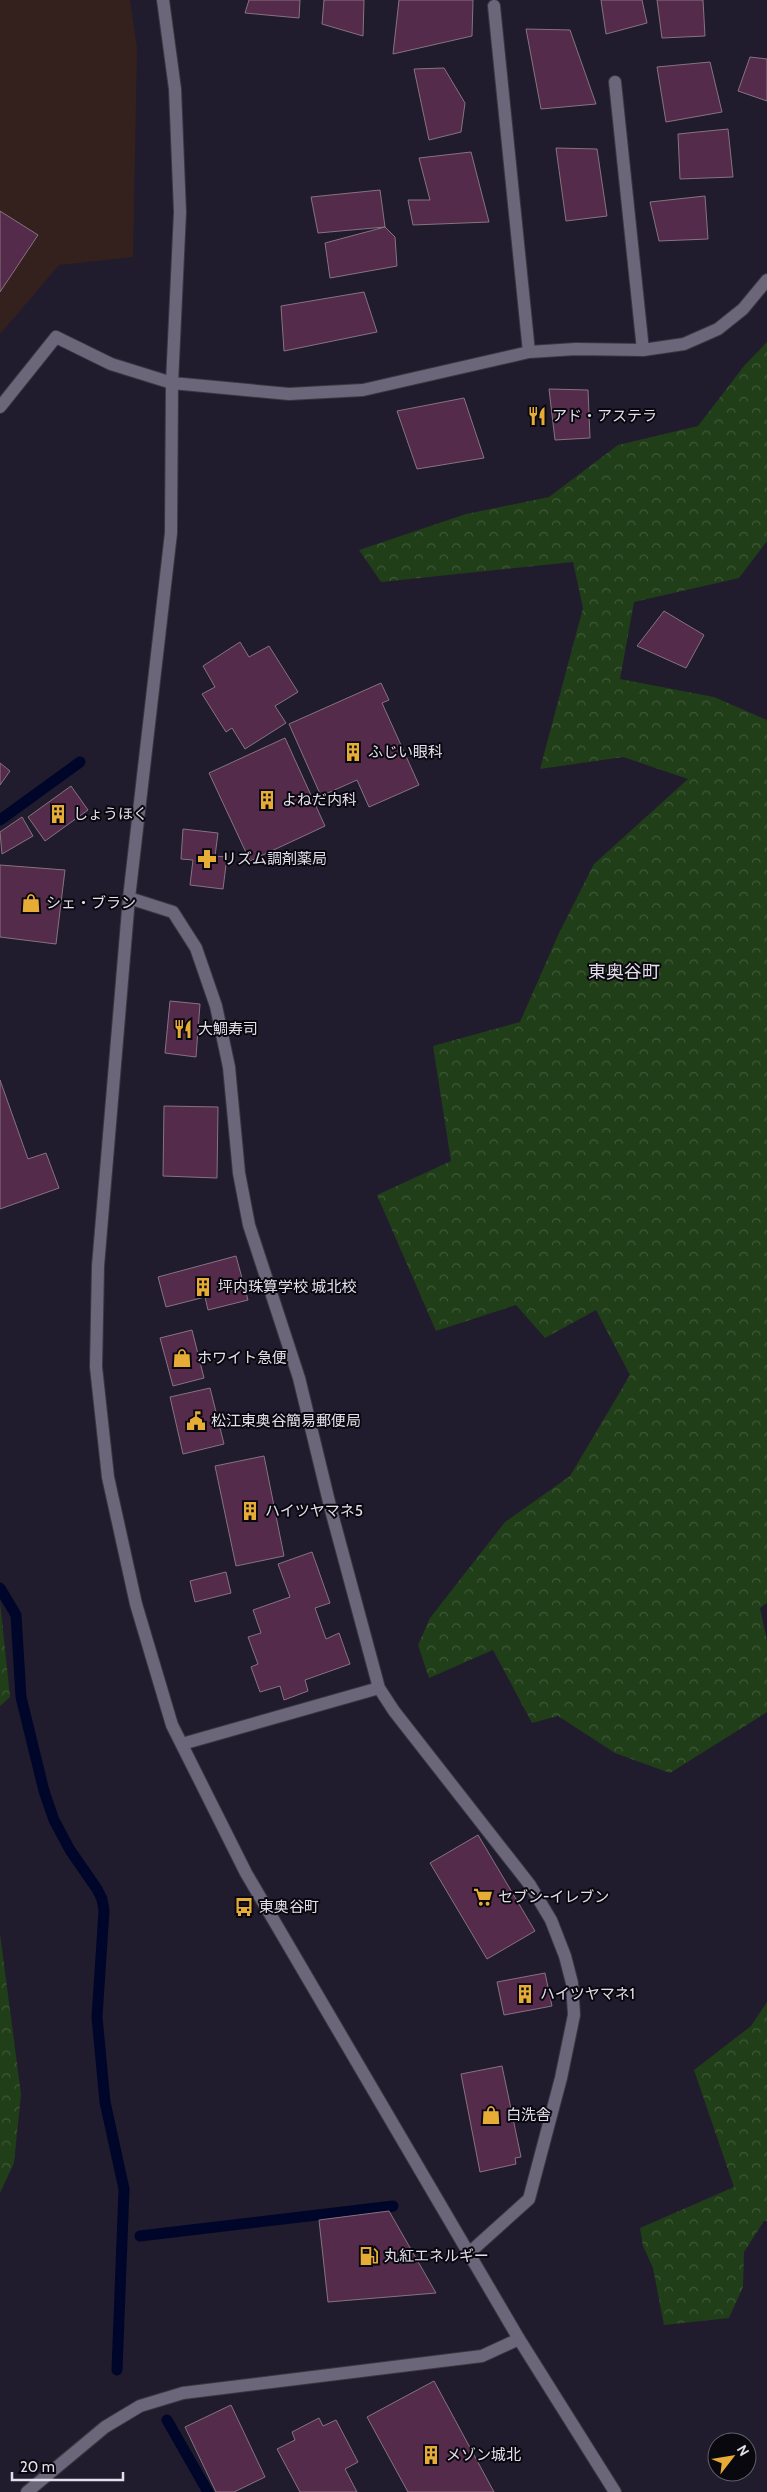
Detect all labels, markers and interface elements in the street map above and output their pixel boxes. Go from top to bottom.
restaurant icon: アド・アステラ [526,405,548,427]
place label: アド・アステラ [552,407,657,425]
building icon: ふじい眼科 [342,741,364,763]
place label: ふじい眼科 [368,743,443,761]
building icon: よねだ内科 [256,789,278,811]
place label: よねだ内科 [282,791,357,809]
building icon: しょうほく [47,803,69,825]
place label: しょうほく [73,805,148,823]
pharmacy icon: リズム調剤薬局 [196,848,218,870]
place label: リズム調剤薬局 [222,850,327,868]
shop icon: シェ・ブラン [20,892,42,914]
place label: シェ・ブラン [46,894,136,912]
district label: 東奥谷町 [588,961,660,983]
restaurant icon: 大鯛寿司 [172,1018,194,1040]
place label: 大鯛寿司 [198,1020,258,1038]
building icon: 坪内珠算学校 城北校 [192,1276,214,1298]
place label: 坪内珠算学校 城北校 [218,1278,356,1296]
shop icon: ホワイト急便 [171,1347,193,1369]
place label: ホワイト急便 [197,1349,287,1367]
public building icon: 松江東奥谷簡易郵便局 [185,1410,207,1432]
place label: 松江東奥谷簡易郵便局 [211,1412,361,1430]
building icon: ハイツヤマネ5 [239,1500,261,1522]
place label: ハイツヤマネ5 [265,1502,363,1520]
supermarket icon: セブン-イレブン [472,1886,494,1908]
place label: セブン-イレブン [498,1888,609,1906]
bus stop icon: 東奥谷町 [233,1896,255,1918]
place label: 東奥谷町 [259,1898,319,1916]
building icon: ハイツヤマネ1 [514,1983,536,2005]
place label: ハイツヤマネ1 [540,1985,635,2003]
shop icon: 白洗舎 [480,2104,502,2126]
place label: 白洗舎 [506,2106,551,2124]
fuel station icon: 丸紅エネルギー [358,2245,380,2267]
place label: 丸紅エネルギー [384,2247,489,2265]
north arrow [707,2432,757,2482]
text: N [733,2441,753,2459]
building icon: メゾン城北 [420,2444,442,2466]
place label: メゾン城北 [446,2446,521,2464]
scale bar [12,2450,124,2482]
text: 20 m [20,2458,55,2476]

